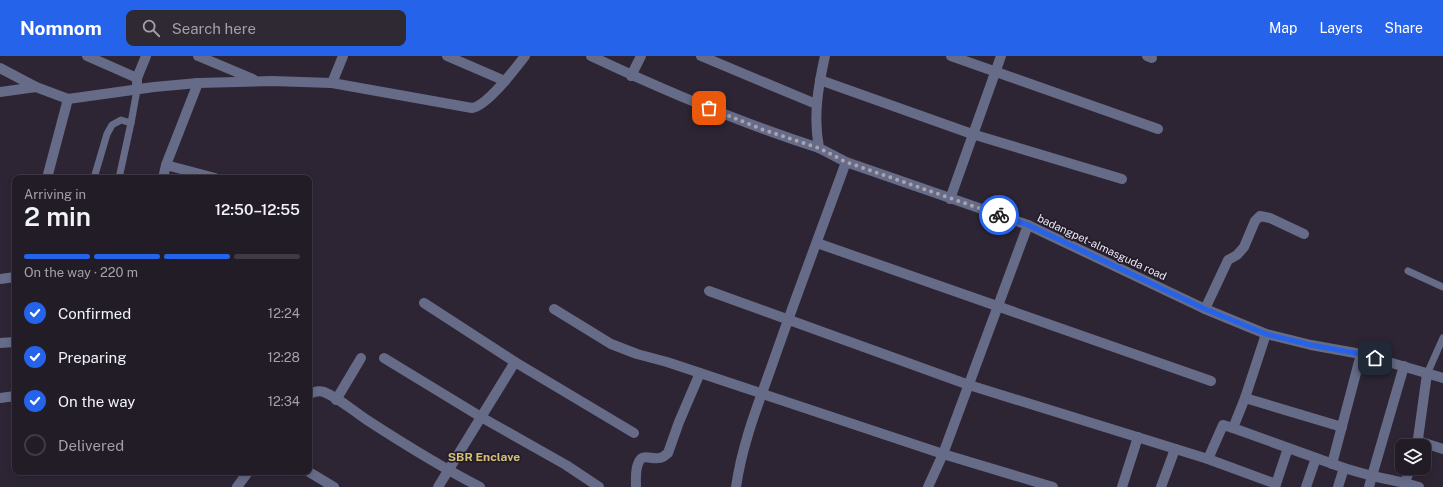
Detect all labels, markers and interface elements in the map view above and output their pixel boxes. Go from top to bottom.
search box [126,10,406,46]
text: Nomnom [20,17,102,39]
icon: search [140,17,162,39]
text: Search here [172,20,256,37]
text: Map [1269,20,1297,36]
text: Layers [1319,20,1363,36]
text: Share [1385,20,1423,36]
pin [692,91,726,125]
icon: bag [698,97,720,119]
text: Arriving in [24,187,86,202]
courier [979,195,1019,235]
text: 2 min [24,201,91,232]
text: 12:50–12:55 [215,201,300,218]
icon: bike [988,204,1010,226]
street label: badangpet-almasguda road [1036,212,1168,282]
text: On the way · 220 m [24,265,138,280]
icon: check [24,302,46,324]
text: Confirmed [58,305,131,322]
text: 12:24 [268,306,300,321]
pin [1358,341,1392,375]
icon: check [24,346,46,368]
icon: home [1364,347,1386,369]
text: Preparing [58,349,127,366]
text: 12:28 [268,350,300,365]
icon: check [24,390,46,412]
text: On the way [58,393,135,410]
text: 12:34 [268,394,300,409]
text: Delivered [58,437,124,454]
map controls [1395,439,1431,475]
button: layers [1395,439,1431,475]
district label: SBR Enclave [448,450,520,464]

